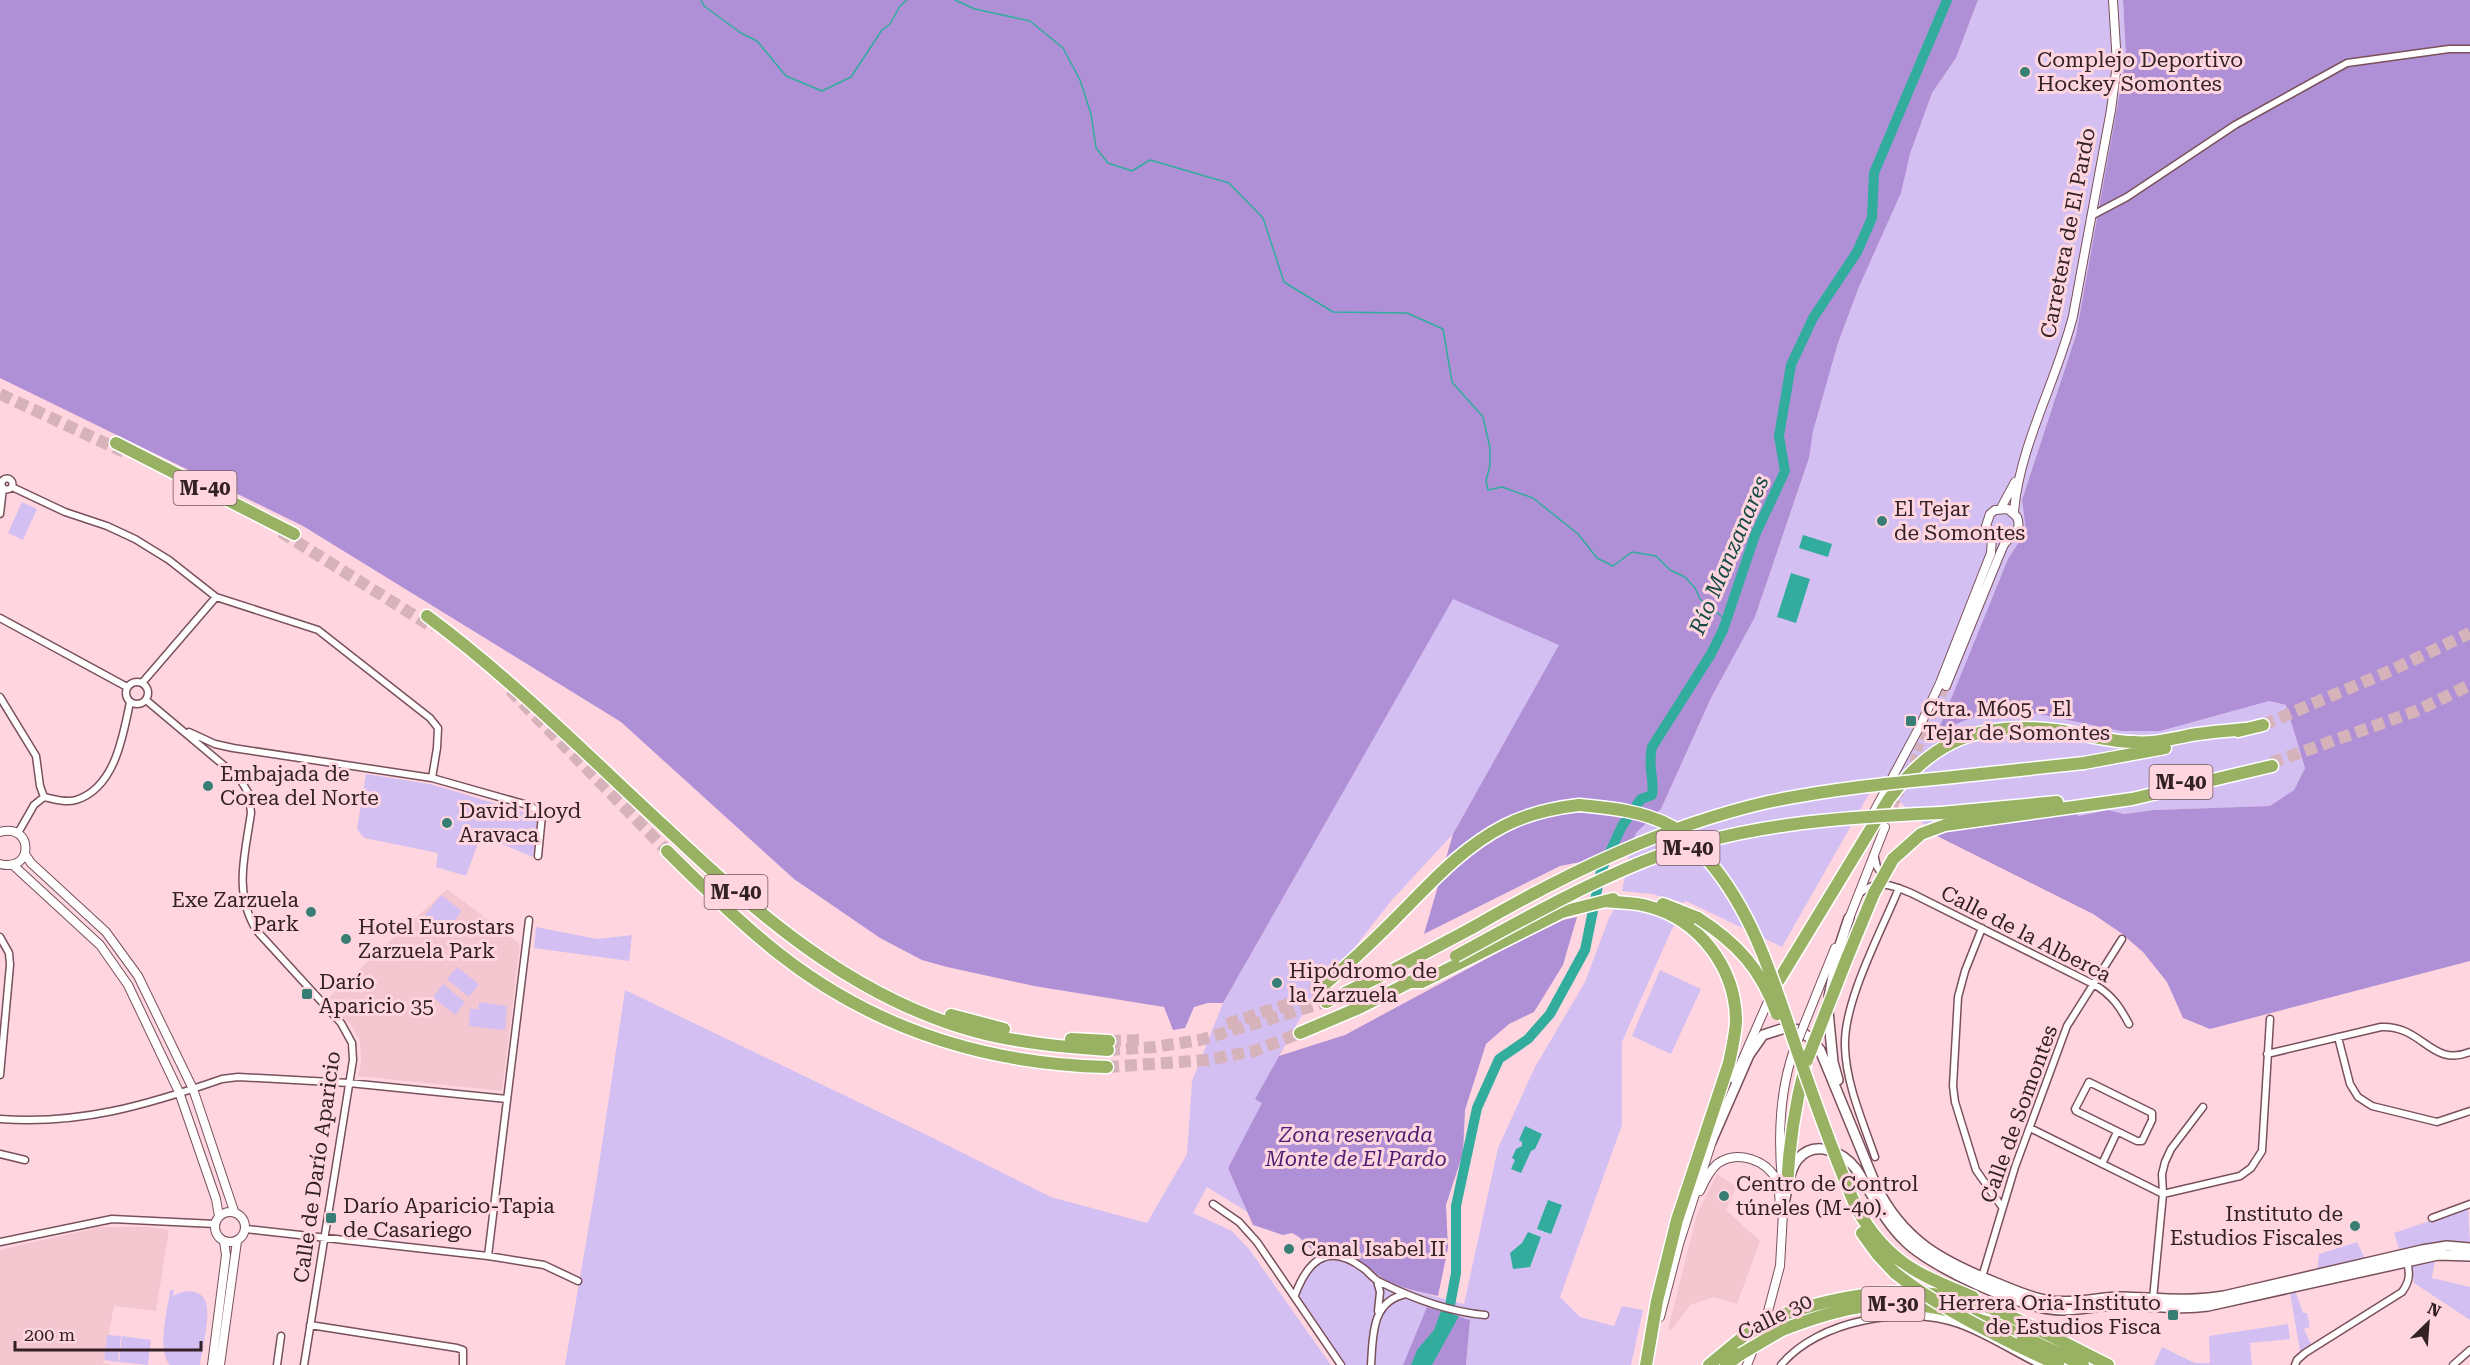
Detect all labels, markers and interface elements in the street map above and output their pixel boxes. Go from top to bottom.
place label: Complejo Deportivo Hockey Somontes [2037,48,2243,96]
marker: Complejo Deportivo Hockey Somontes [2018,65,2032,79]
street label: Carretera de El Pardo [2036,126,2100,340]
road number: M-40 [174,471,236,505]
water label: Río Manzanares [1684,472,1774,639]
place label: El Tejar de Somontes [1894,497,2025,545]
marker: El Tejar de Somontes [1875,514,1889,528]
place label: Ctra. M605 - El Tejar de Somontes [1923,697,2110,745]
marker: Ctra. M605 - El Tejar de Somontes [1904,714,1918,728]
place label: Embajada de Corea del Norte [220,762,379,810]
road number: M-40 [2150,765,2212,799]
marker: Embajada de Corea del Norte [201,779,215,793]
place label: David Lloyd Aravaca [459,799,582,847]
marker: David Lloyd Aravaca [440,816,454,830]
road number: M-40 [1656,831,1720,865]
road number: M-40 [704,875,768,909]
street label: Calle de la Alberca [1937,881,2116,988]
place label: Exe Zarzuela Park [171,888,300,936]
marker: Exe Zarzuela Park [304,905,318,919]
place label: Hotel Eurostars Zarzuela Park [358,915,514,963]
marker: Hotel Eurostars Zarzuela Park [339,932,353,946]
place label: Hipódromo de la Zarzuela [1289,959,1437,1007]
place label: Darío Aparicio 35 [319,970,434,1018]
marker: Hipódromo de la Zarzuela [1270,976,1284,990]
marker: Darío Aparicio 35 [300,987,314,1001]
street label: Calle de Somontes [1976,1022,2062,1206]
street label: Calle de Darío Aparicio [289,1050,345,1284]
park label: Zona reservada Monte de El Pardo [1264,1123,1447,1171]
place label: Centro de Control túneles (M-40). [1736,1172,1919,1220]
marker: Centro de Control túneles (M-40). [1717,1189,1731,1203]
place label: Darío Aparicio-Tapia de Casariego [343,1194,555,1242]
place label: Instituto de Estudios Fiscales [2170,1202,2343,1250]
marker: Darío Aparicio-Tapia de Casariego [324,1211,338,1225]
marker: Instituto de Estudios Fiscales [2348,1219,2362,1233]
place label: Canal Isabel II [1301,1237,1446,1261]
marker: Canal Isabel II [1282,1242,1296,1256]
road number: M-30 [1862,1287,1924,1321]
street label: Calle 30 [1734,1289,1816,1345]
place label: Herrera Oria-Instituto de Estudios Fisca [1938,1291,2162,1339]
north arrow [2398,1293,2458,1353]
text: N [2425,1299,2444,1321]
marker: Herrera Oria-Instituto de Estudios Fisca [2166,1308,2180,1322]
scale bar [15,1314,201,1352]
text: 200 m [24,1324,75,1345]

